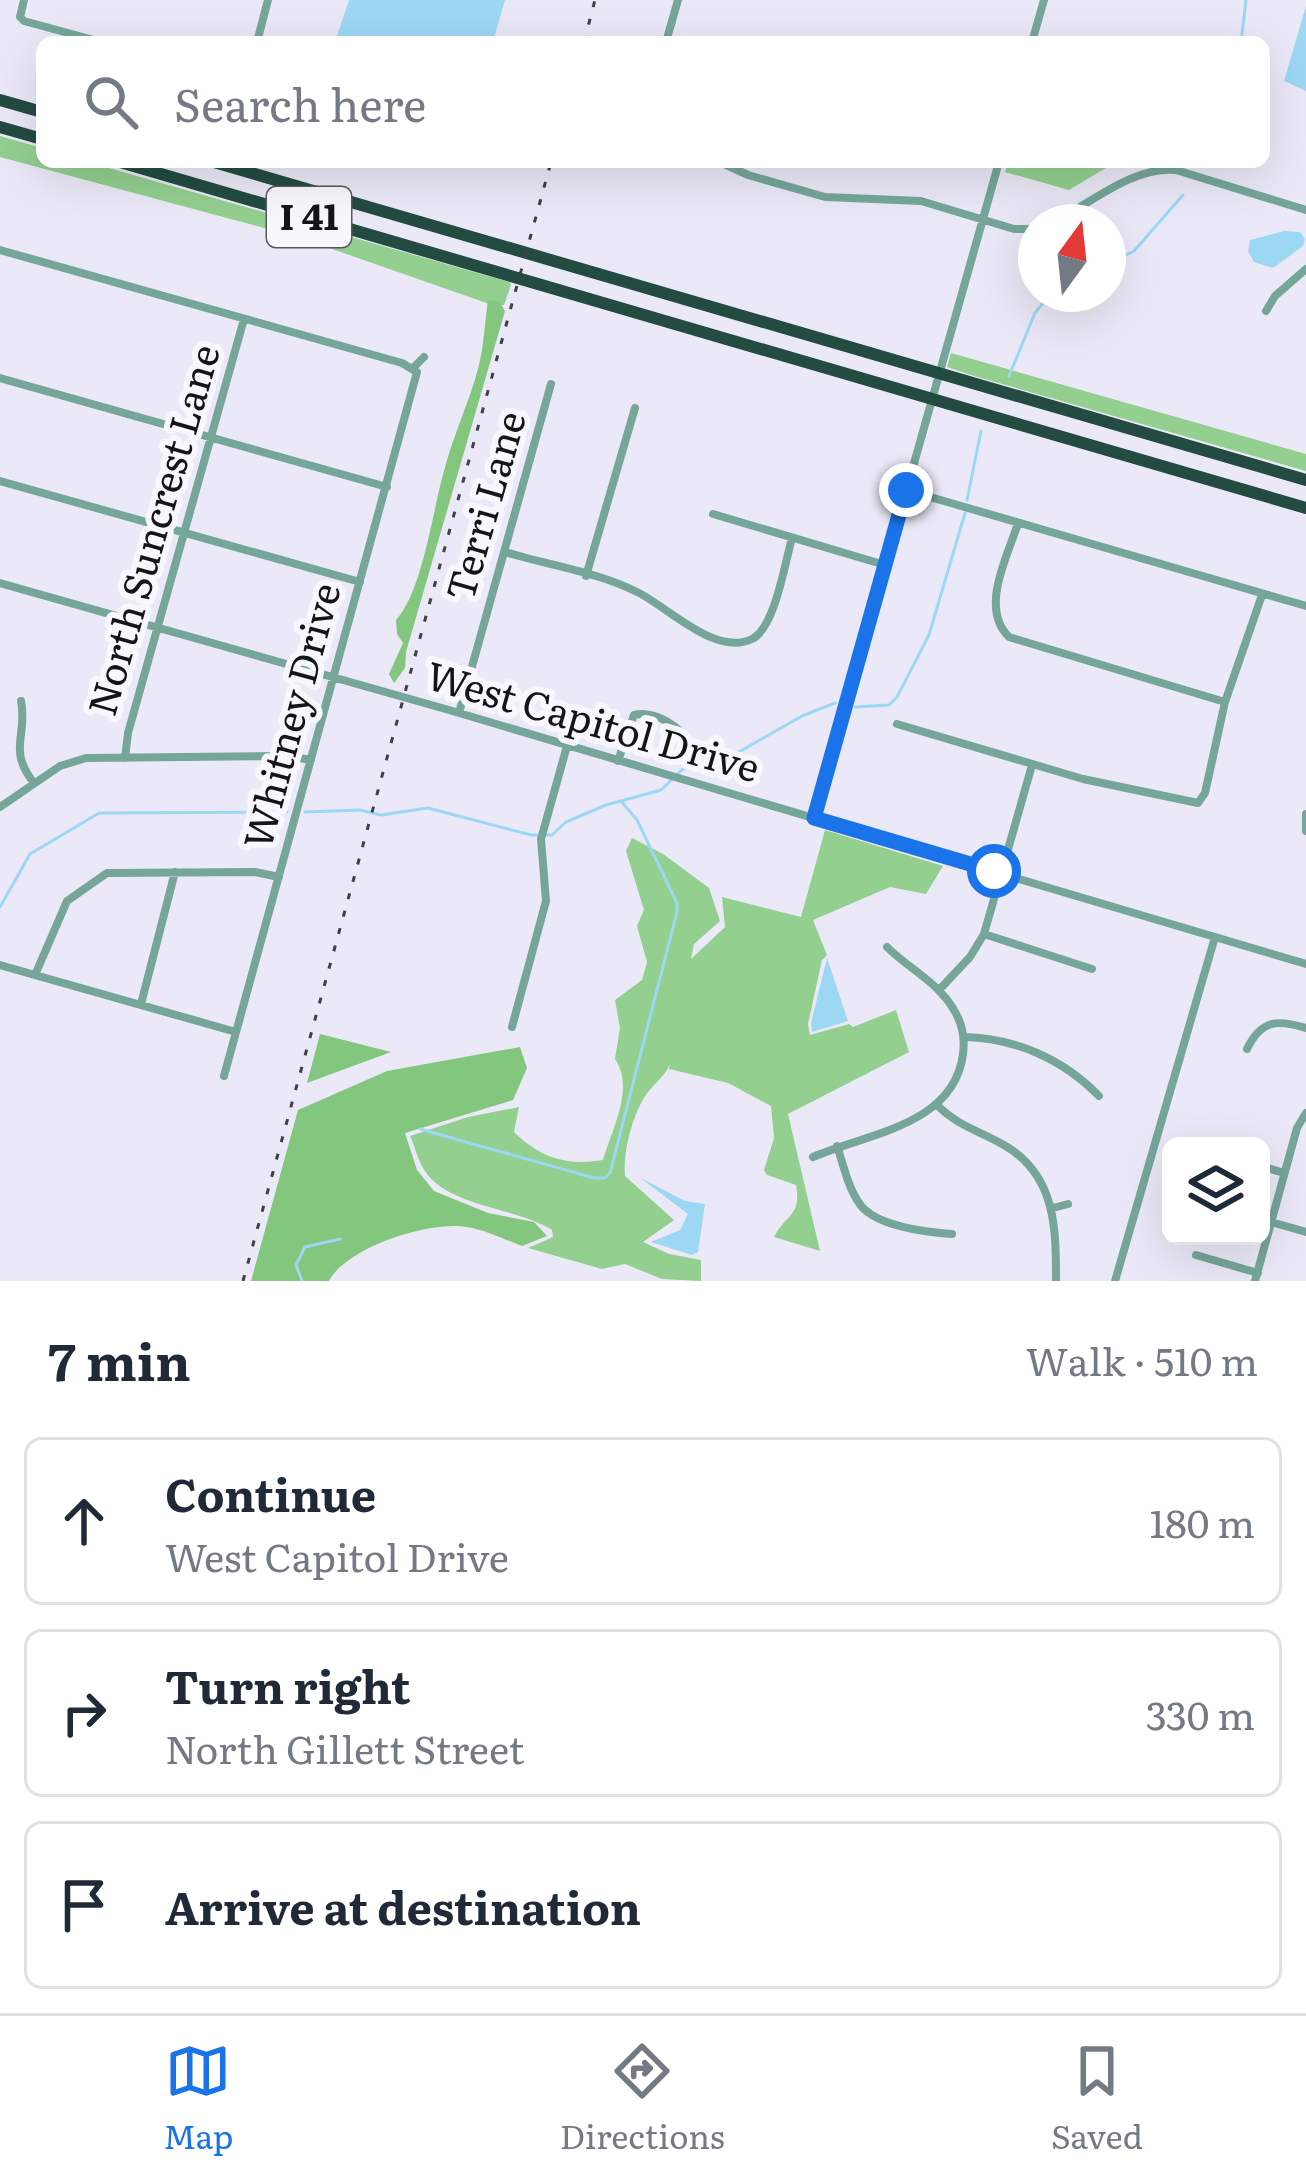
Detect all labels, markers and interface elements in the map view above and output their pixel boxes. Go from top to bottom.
search box [36,36,1270,168]
icon: search [78,69,144,135]
text: Search here [174,69,426,136]
road number: I 41 [267,187,351,247]
north arrow [1018,204,1126,312]
street label: North Suncrest Lane [70,337,232,721]
street label: Terri Lane [428,404,538,607]
route end [879,463,933,517]
street label: Whitney Drive [226,576,352,855]
street label: West Capitol Drive [420,644,767,794]
route start [967,844,1021,898]
map controls [1162,1137,1270,1245]
button: layers [1162,1137,1270,1245]
text: 7 min [48,1321,191,1397]
text: Walk · 510 m [1026,1330,1258,1388]
text: Continue [165,1459,376,1526]
icon: ahead [51,1488,117,1554]
text: 180 m [1149,1492,1255,1550]
text: West Capitol Drive [165,1526,509,1584]
text: Turn right [165,1651,411,1718]
icon: right [51,1680,117,1746]
text: 330 m [1146,1684,1255,1742]
text: North Gillett Street [165,1718,524,1776]
icon: arrive [51,1872,117,1938]
text: Arrive at destination [165,1872,641,1939]
tab: Map [163,2038,233,2159]
tab: Directions [560,2038,725,2159]
tab: Saved [1051,2038,1143,2159]

